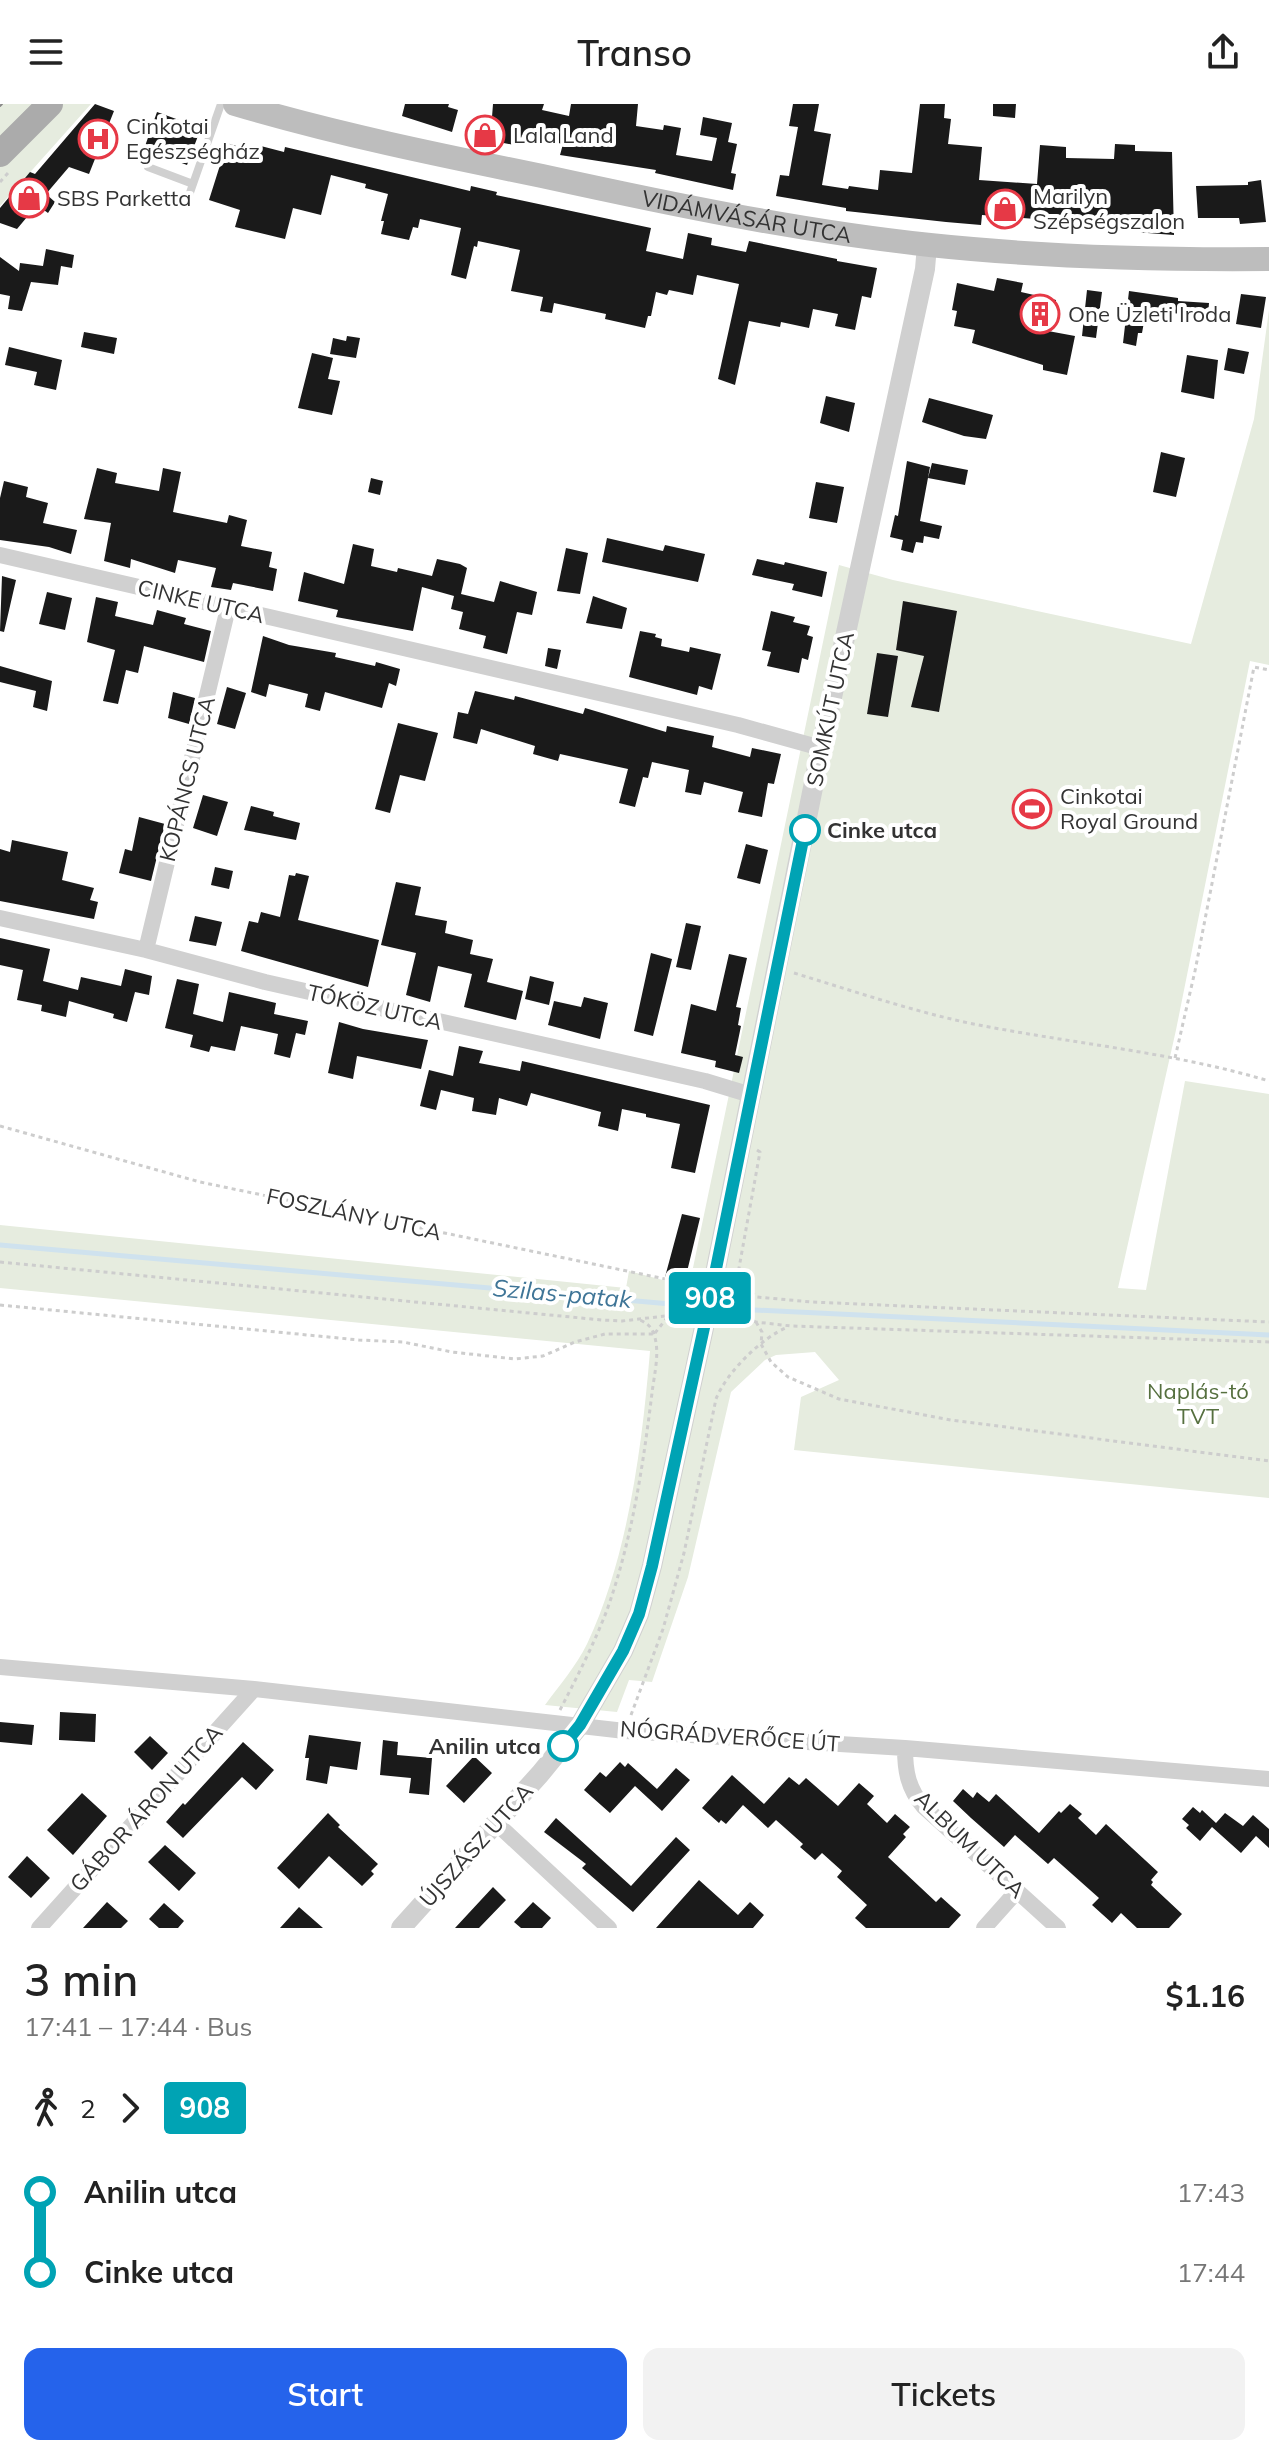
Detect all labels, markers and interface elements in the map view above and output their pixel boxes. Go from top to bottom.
icon: menu [24,30,68,74]
text: Transo [577,30,692,75]
icon: share [1201,30,1245,74]
place label: Cinkotai Egészségház [126,112,260,165]
shop icon: Lala Land [464,114,506,156]
hospital icon: Cinkotai Egészségház [77,118,119,160]
place label: Lala Land [513,121,614,149]
shop icon: SBS Parketta [8,177,50,219]
place label: Marilyn Szépségszalon [1033,182,1185,235]
place label: SBS Parketta [57,184,191,212]
street label: VIDÁMVÁSÁR UTCA [639,184,853,249]
shop icon: Marilyn Szépségszalon [984,188,1026,230]
building icon: One Üzleti Iroda [1019,293,1061,335]
place label: One Üzleti Iroda [1068,300,1231,328]
street label: CINKE UTCA [135,573,267,629]
street label: SOMKÚT UTCA [800,629,860,789]
street label: KOPÁNCS UTCA [153,694,221,864]
place label: Cinkotai Royal Ground [1060,782,1198,835]
sports icon: Cinkotai Royal Ground [1011,788,1053,830]
marker: Cinke utca [790,815,820,845]
place label: Cinke utca [827,816,937,844]
street label: TÓKÖZ UTCA [305,978,445,1036]
street label: FOSZLÁNY UTCA [264,1182,444,1246]
water label: Szilas-patak [491,1272,633,1314]
line badge: 908 [664,1272,756,1324]
text: 908 [685,1280,735,1315]
park label: Naplás-tó TVT [1147,1377,1249,1430]
street label: NÓGRÁDVERŐCE ÚT [619,1714,841,1758]
street label: GÁBOR ÁRON UTCA [64,1719,228,1897]
marker: Anilin utca [548,1731,578,1761]
place label: Anilin utca [429,1732,541,1760]
street label: ÚJSZÁSZ UTCA [413,1777,539,1913]
street label: ALBUM UTCA [909,1784,1031,1904]
text: 3 min [24,1952,138,2007]
text: $1.16 [1166,1977,1245,2015]
text: 17:41 – 17:44 · Bus [24,2010,253,2043]
icon: walk [24,2086,68,2130]
icon: forward [108,2086,152,2130]
text: 908 [180,2090,230,2125]
text: 2 [80,2092,96,2125]
text: Anilin utca [84,2173,237,2211]
text: 17:43 [1177,2176,1245,2209]
text: Cinke utca [84,2253,234,2291]
text: 17:44 [1177,2256,1245,2289]
button: Start [24,2348,627,2440]
button: Tickets [643,2348,1245,2440]

